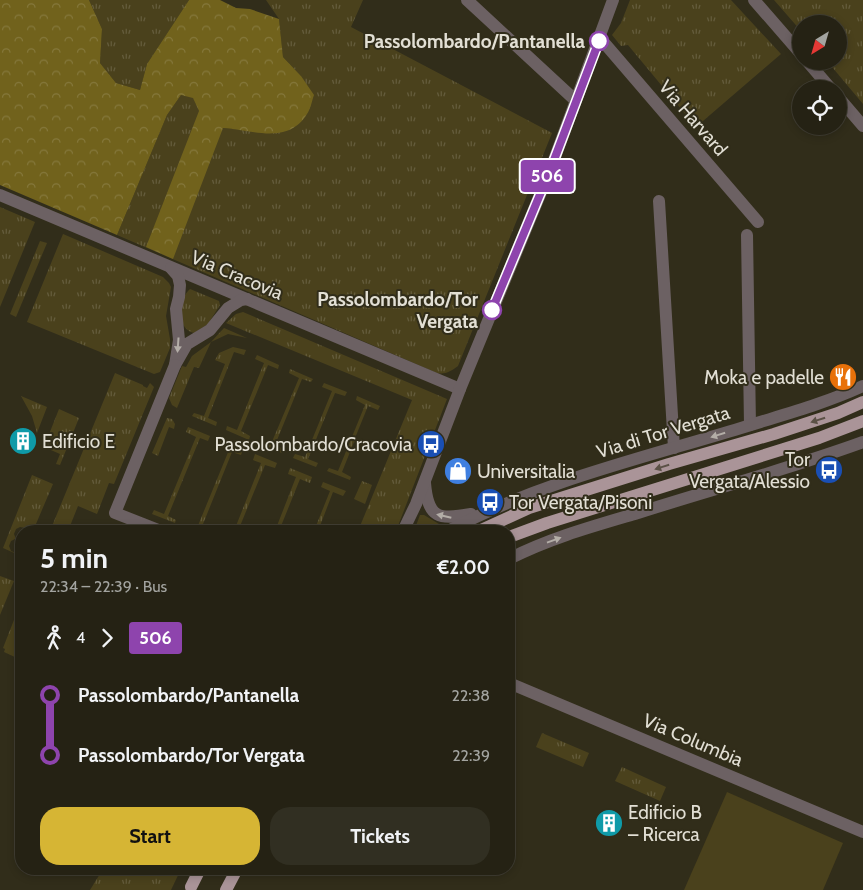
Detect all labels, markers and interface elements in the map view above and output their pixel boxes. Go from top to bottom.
north arrow [792,15,848,70]
map controls [792,15,847,135]
place label: Passolombardo/Pantanella [364,30,586,53]
marker: Passolombardo/Pantanella [589,31,609,51]
street label: Via Harvard [654,75,732,161]
button: locate [792,80,847,135]
line badge: 506 [518,160,576,192]
text: 506 [531,165,563,187]
street label: Via Cracovia [188,245,286,305]
place label: Passolombardo/Tor Vergata [317,288,479,333]
marker: Passolombardo/Tor Vergata [482,300,502,320]
one-way arrow [174,337,182,353]
restaurant icon: Moka e padelle [828,362,858,392]
place label: Moka e padelle [704,366,824,389]
street label: Via di Tor Vergata [594,401,732,463]
one-way arrow [810,417,825,424]
building icon: Edificio E [8,426,38,456]
bus stop icon: Passolombardo/Cracovia [416,429,446,459]
place label: Edificio E [42,430,115,453]
one-way arrow [710,432,725,439]
place label: Passolombardo/Cracovia [214,433,412,456]
place label: Tor Vergata/Alessio [689,448,810,493]
bus stop icon: Tor Vergata/Alessio [814,455,844,485]
shop icon: Universitalia [443,456,473,486]
place label: Universitalia [477,460,575,483]
one-way arrow [654,463,669,471]
bus stop icon: Tor Vergata/Pisoni [475,487,505,517]
place label: Tor Vergata/Pisoni [509,491,652,514]
one-way arrow [436,512,452,520]
one-way arrow [546,536,561,543]
text: 5 min [40,541,108,575]
text: €2.00 [437,556,490,579]
text: 22:34 – 22:39 · Bus [40,577,167,596]
icon: walk [40,624,68,652]
icon: forward [93,624,121,652]
text: 506 [139,627,172,649]
text: 4 [76,628,85,647]
text: Passolombardo/Pantanella [78,684,299,707]
text: 22:38 [452,686,490,705]
street label: Via Columbia [639,709,747,771]
text: Passolombardo/Tor Vergata [78,744,305,767]
text: 22:39 [452,746,490,765]
place label: Edificio B – Ricerca [628,801,702,846]
button: Start [40,807,260,865]
button: Tickets [270,807,490,865]
building icon: Edificio B – Ricerca [594,808,624,838]

